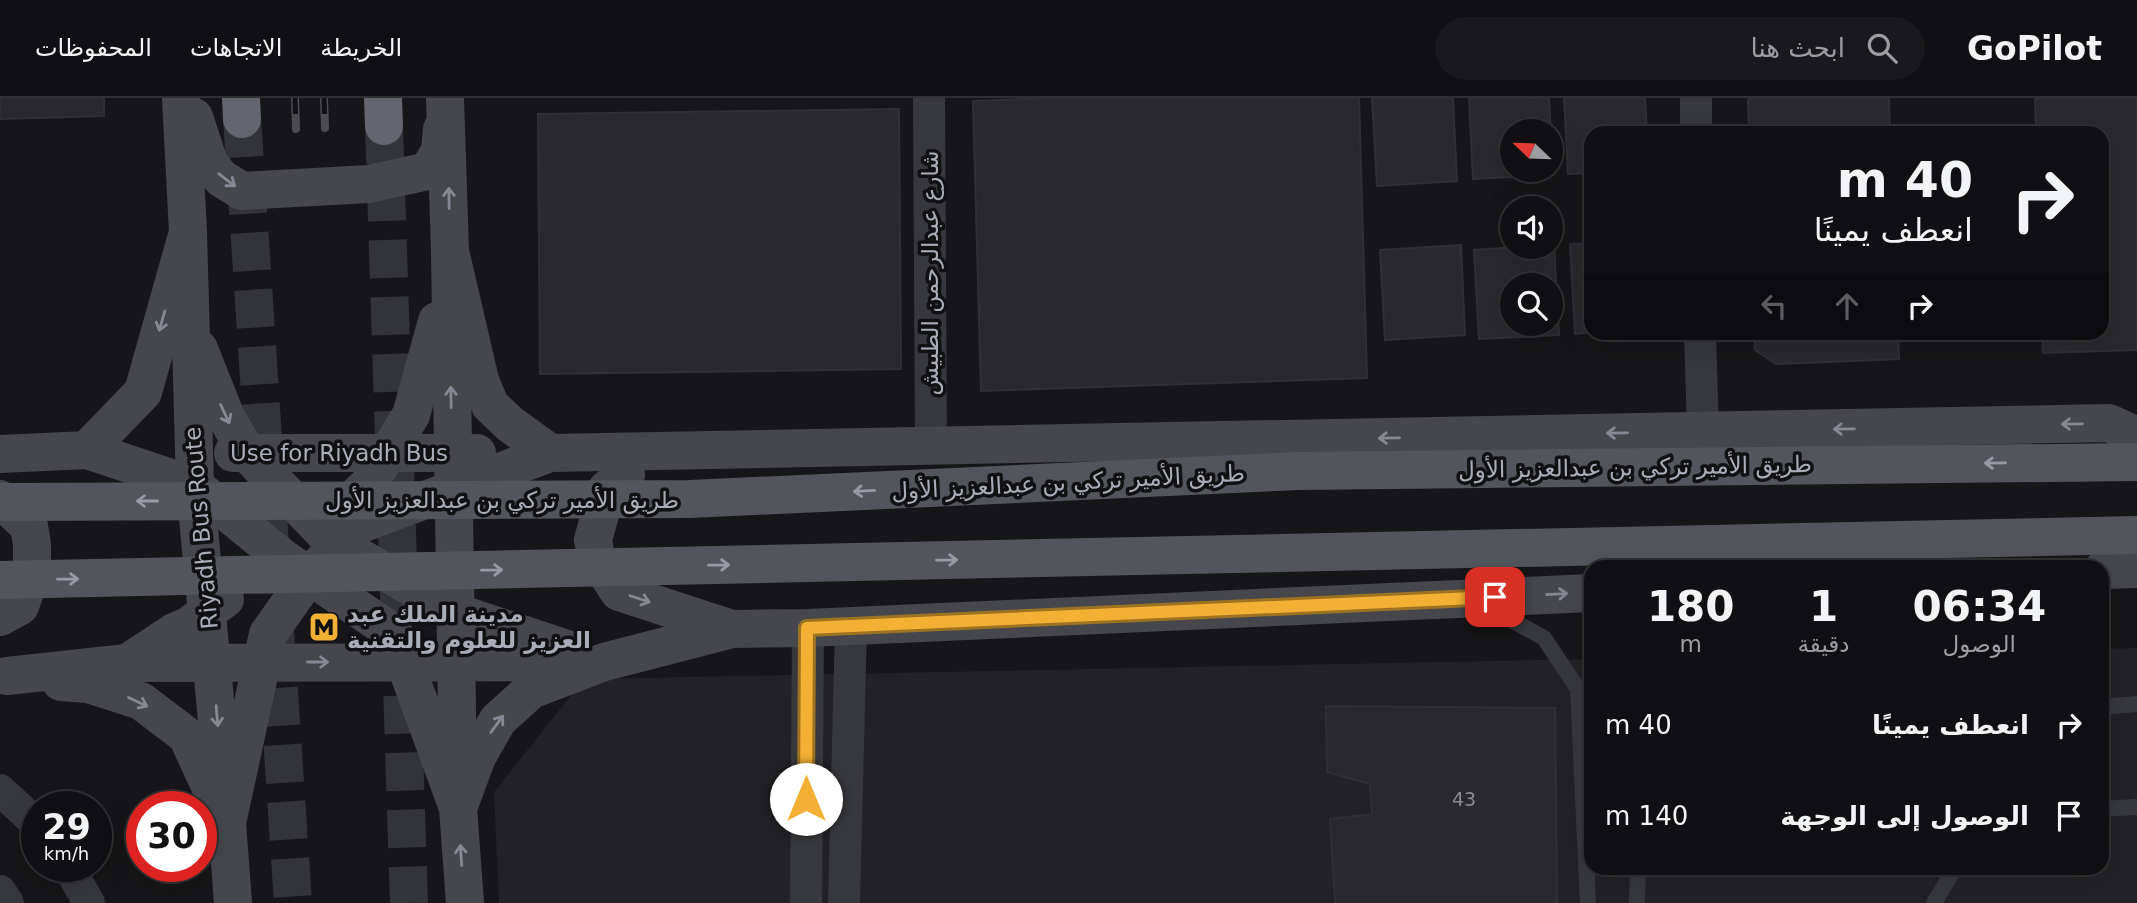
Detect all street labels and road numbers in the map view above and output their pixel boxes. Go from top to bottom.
street label: شارع عبدالرحمن الطبيش [917,150,944,396]
street label: Riyadh Bus Route [179,426,223,630]
street label: Use for Riyadh Bus [230,440,448,466]
street label: طريق الأمير تركي بن عبدالعزيز الأول [1458,450,1812,484]
street label: طريق الأمير تركي بن عبدالعزيز الأول [890,459,1246,505]
street label: طريق الأمير تركي بن عبدالعزيز الأول [325,486,679,514]

